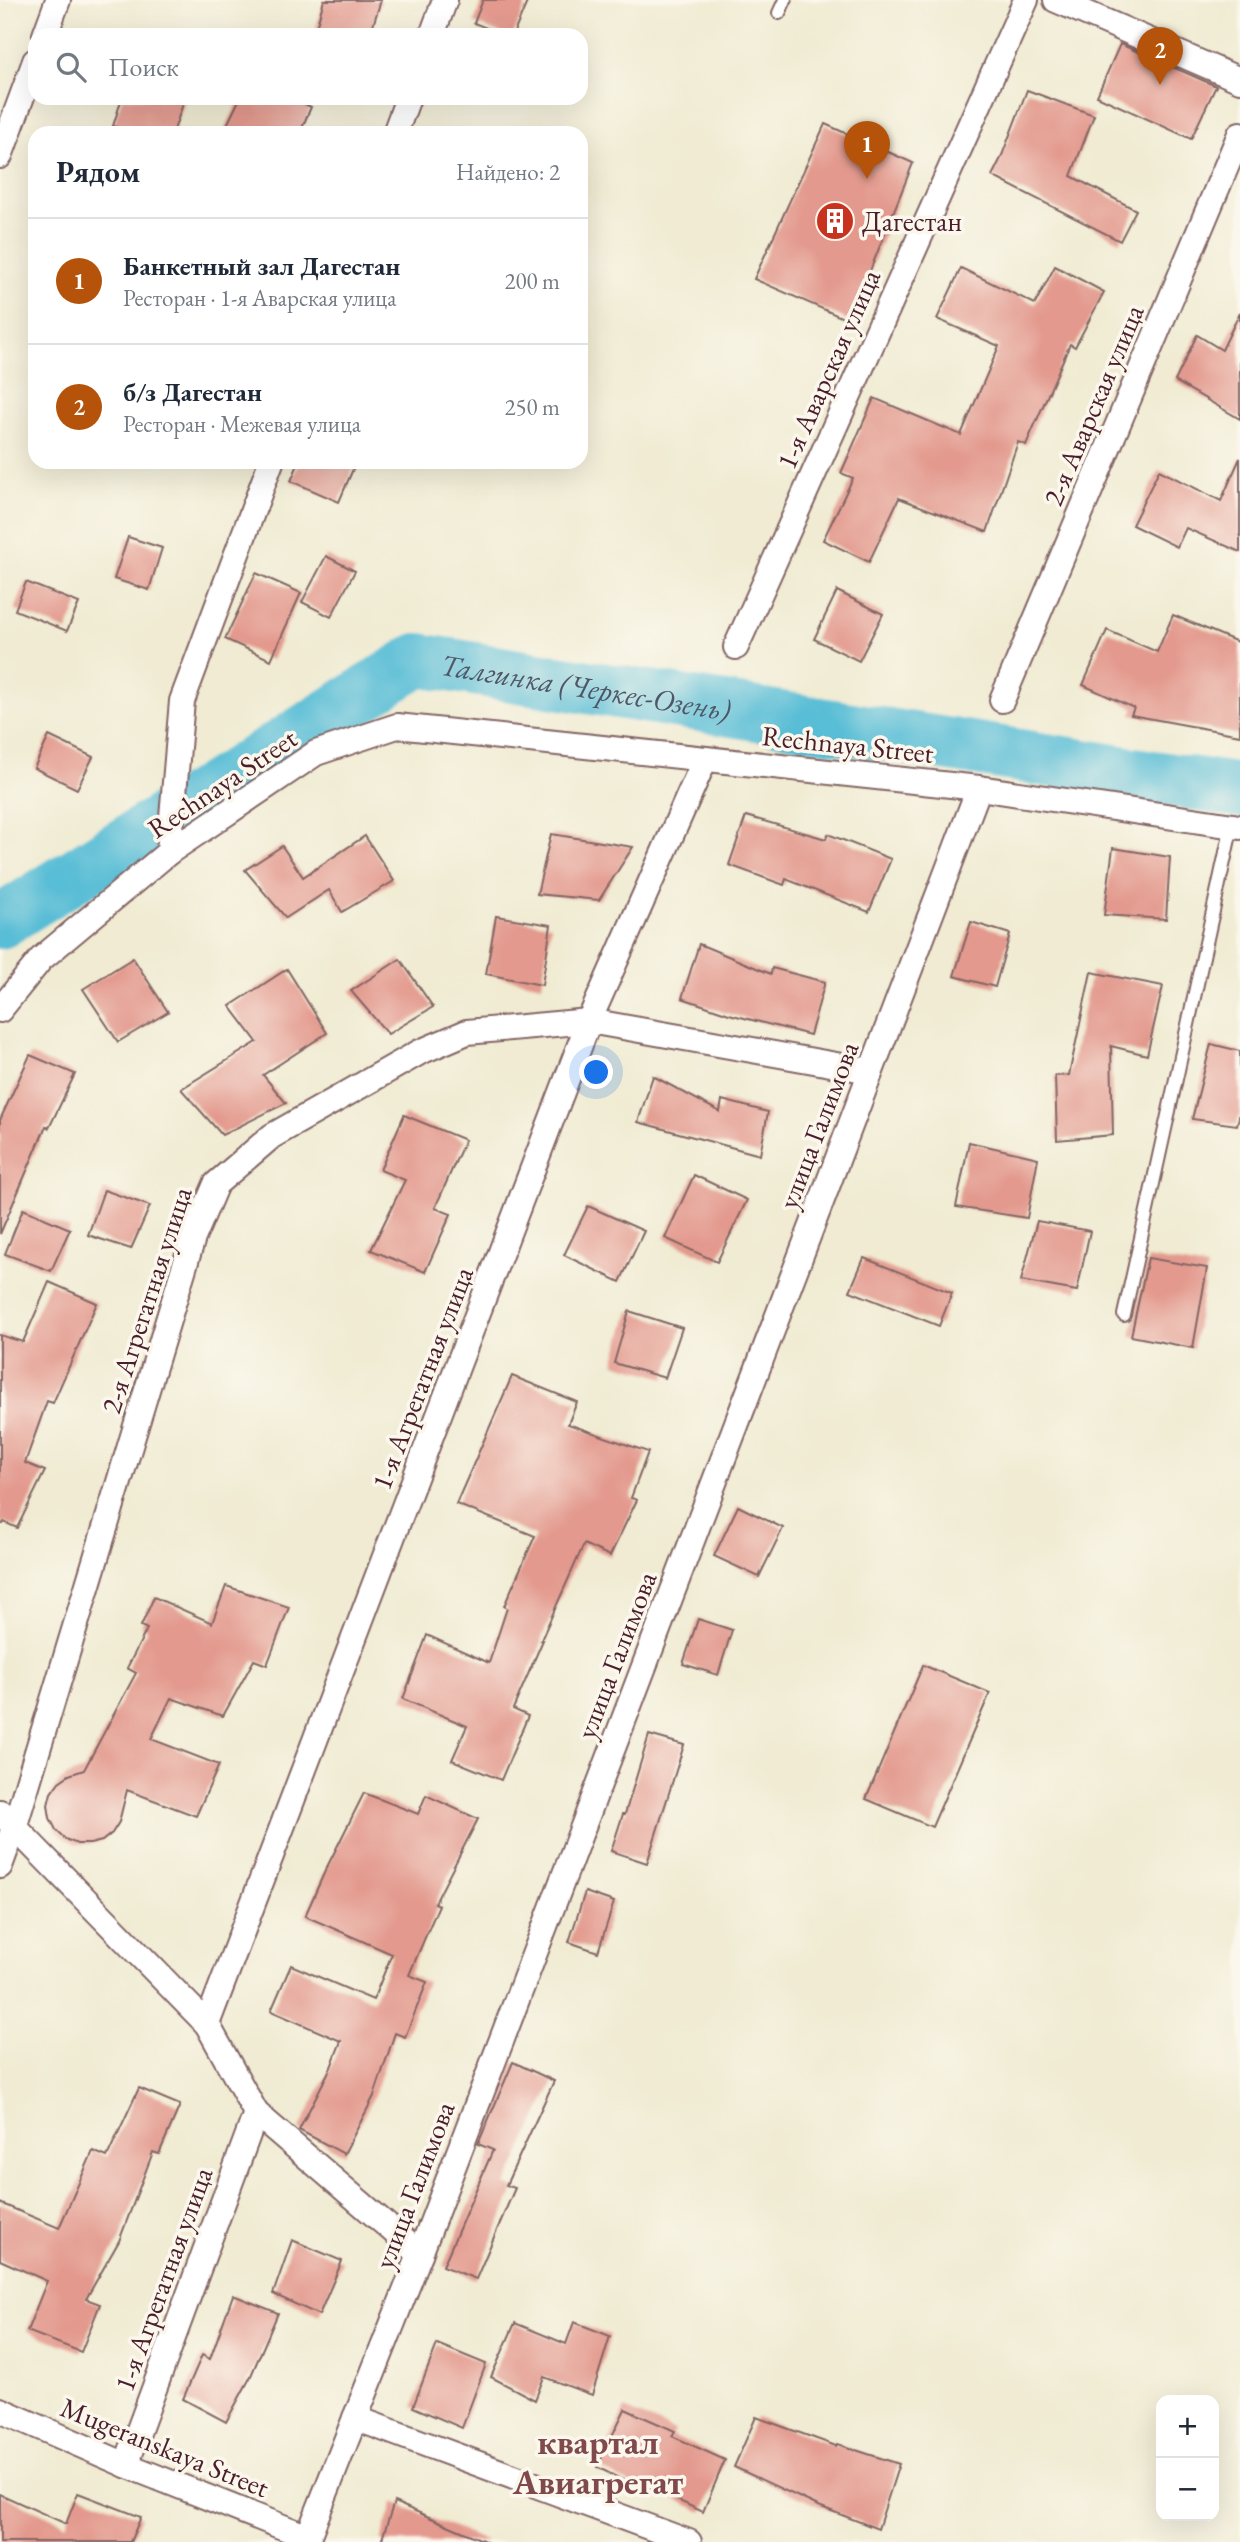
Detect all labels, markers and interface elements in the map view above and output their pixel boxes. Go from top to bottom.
pin: 2 [1137,27,1183,85]
search box [28,28,588,105]
icon: search [52,48,90,86]
text: Поиск [108,50,179,84]
pin: 1 [844,121,890,179]
text: Рядом [56,152,140,191]
text: Найдено: 2 [456,157,560,187]
building icon: Дагестан [814,200,856,242]
place label: Дагестан [862,203,962,239]
text: Банкетный зал Дагестан [123,249,400,283]
street label: 1-я Аварская улица [768,263,888,474]
text: 1 [73,266,85,296]
text: 200 m [504,266,560,296]
text: Ресторан · 1-я Аварская улица [123,283,396,313]
street label: 2-я Аварская улица [1034,298,1152,511]
text: б/з Дагестан [123,375,262,409]
text: 2 [73,392,85,422]
text: 250 m [504,392,560,422]
text: Ресторан · Межевая улица [123,409,361,439]
water label: Талгинка (Черкес-Озень) [438,644,734,729]
street label: Rechnaya Street [760,717,936,771]
street label: Rechnaya Street [141,720,304,846]
street label: улица Галимова [770,1036,867,1214]
your location [579,1055,613,1089]
street label: 2-я Агрегатная улица [92,1182,200,1418]
street label: 1-я Агрегатная улица [363,1261,481,1495]
street label: улица Галимова [568,1566,665,1744]
street label: улица Галимова [366,2096,463,2274]
street label: 1-я Агрегатная улица [106,2161,221,2396]
street label: Mugeranskaya Street [56,2389,275,2505]
map controls [1156,2395,1219,2521]
button: + [1156,2395,1219,2458]
district label: квартал Авиагрегат [512,2419,683,2504]
button: − [1156,2458,1219,2521]

